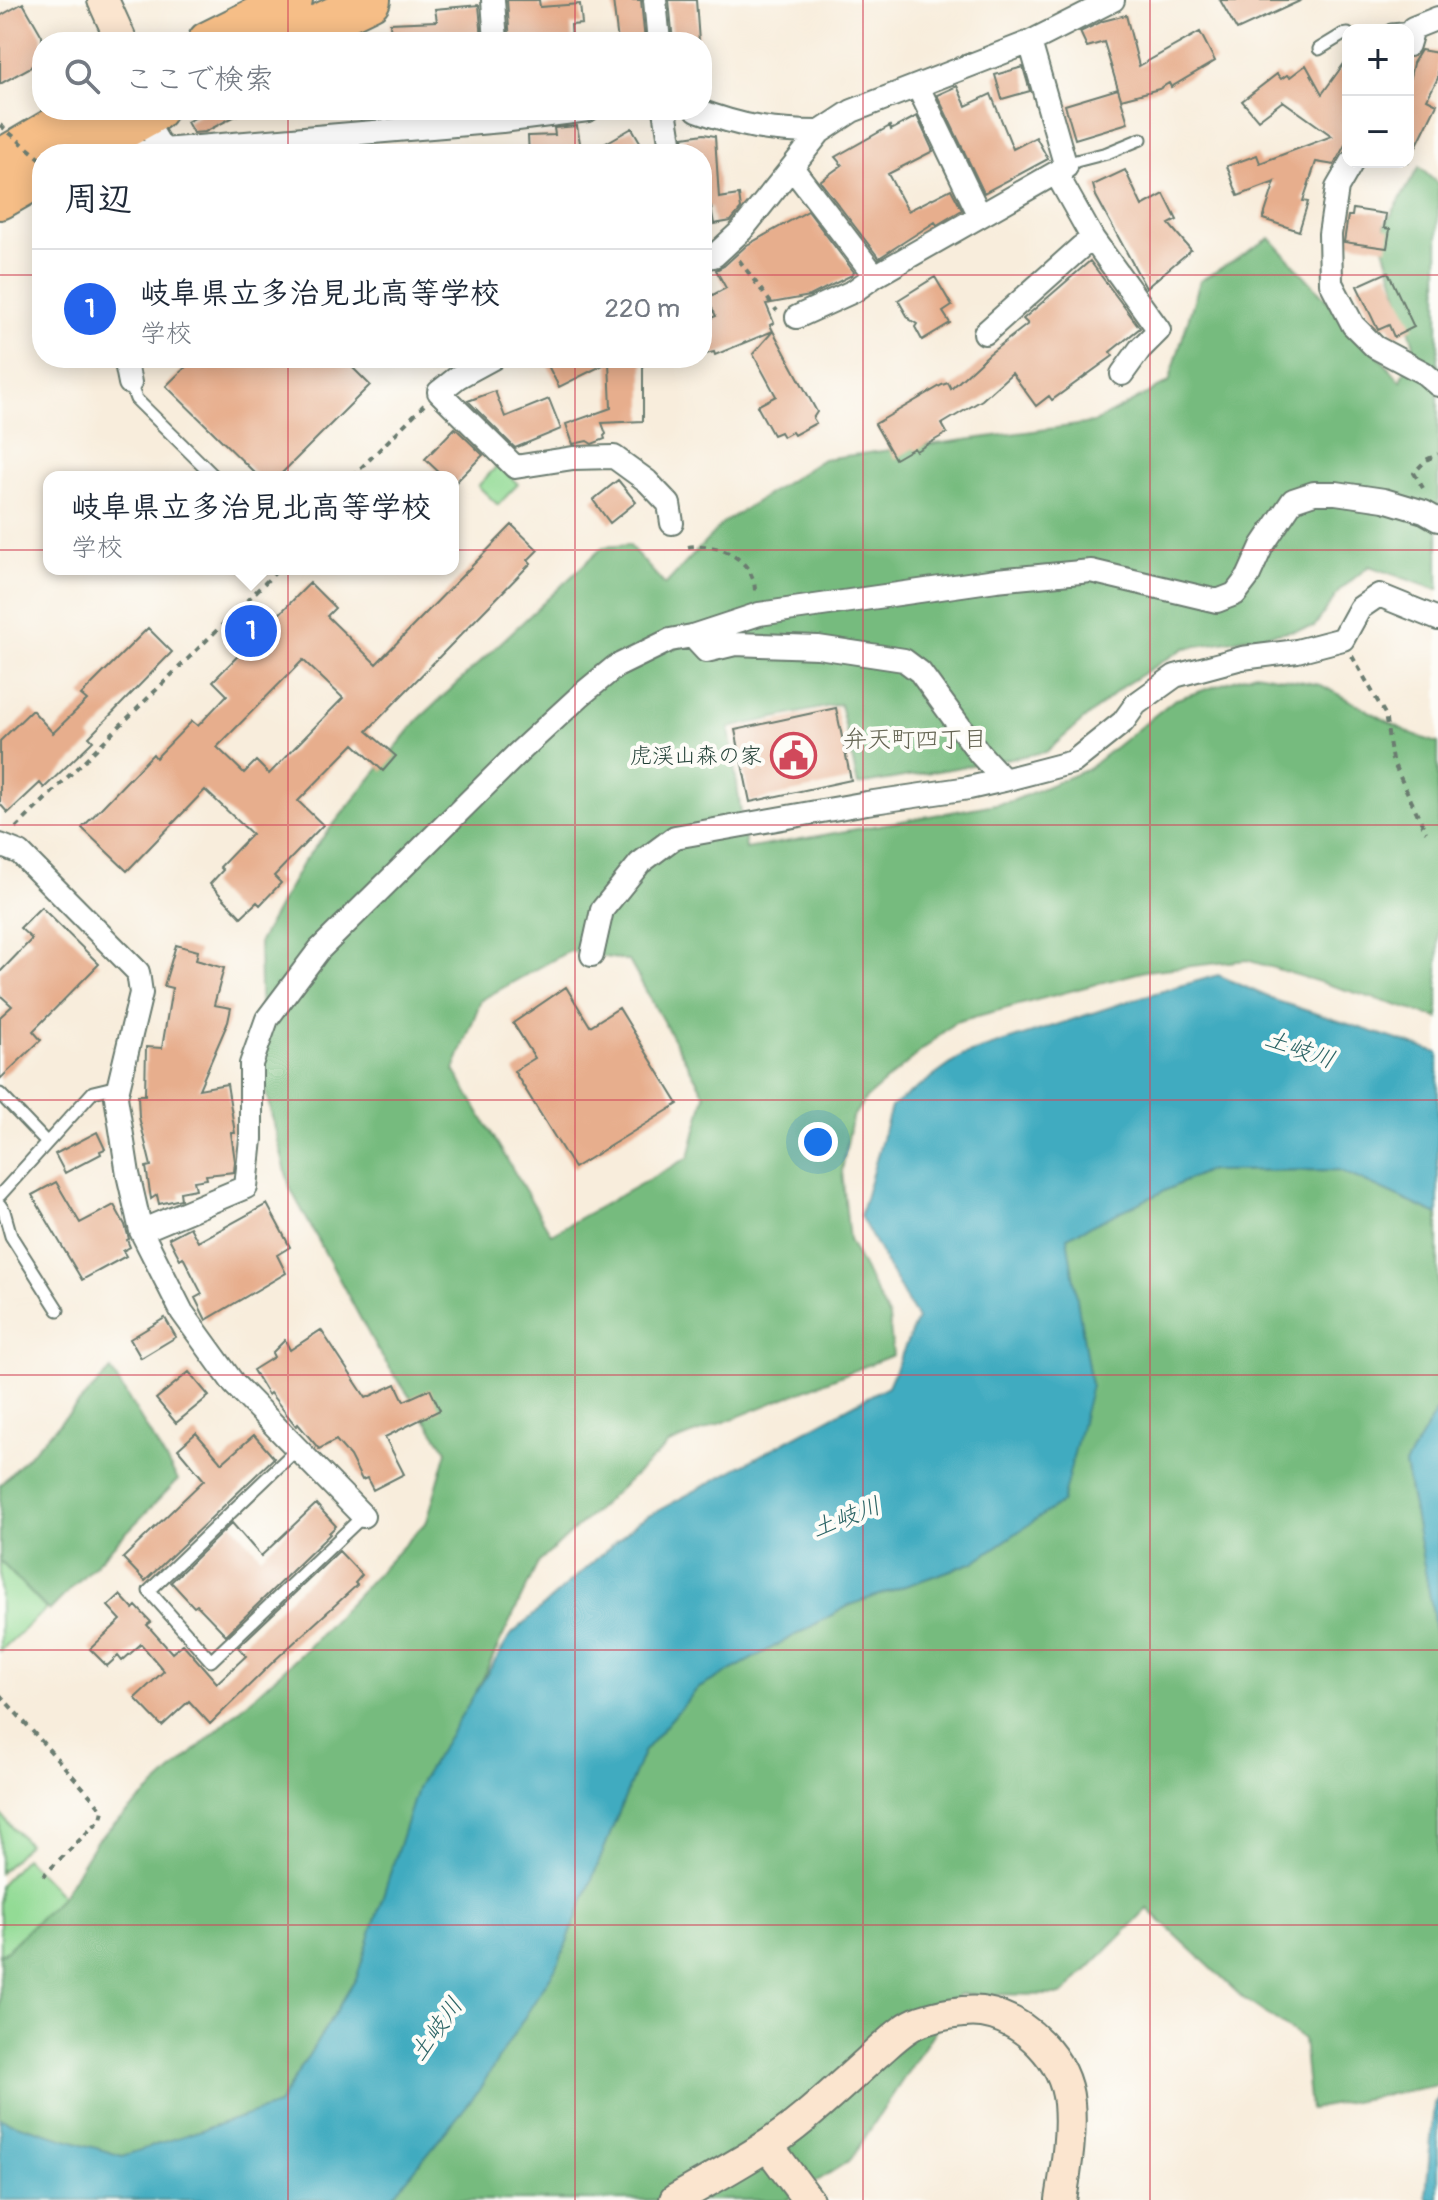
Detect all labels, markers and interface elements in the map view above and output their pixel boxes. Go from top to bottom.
map controls [1342,24,1414,168]
button: + [1342,24,1414,96]
search box [32,32,712,120]
icon: search [60,54,104,98]
text: ここで検索 [124,61,274,98]
button: − [1342,96,1414,168]
text: 周辺 [64,178,132,221]
text: 岐阜県立多治見北高等学校 [140,275,500,312]
text: 1 [85,293,95,325]
text: 220 m [604,293,680,325]
text: 学校 [140,318,192,350]
popup [43,471,459,575]
text: 岐阜県立多治見北高等学校 [71,489,431,526]
text: 学校 [71,532,123,564]
pin: 1 [225,601,277,661]
district label: 弁天町四丁目 [843,725,987,754]
public building icon: 虎渓山森の家 [769,731,817,779]
place label: 虎渓山森の家 [630,742,762,770]
water label: 土岐川 [1261,1024,1339,1075]
your location [798,1122,838,1162]
water label: 土岐川 [807,1491,885,1544]
water label: 土岐川 [404,1992,469,2067]

